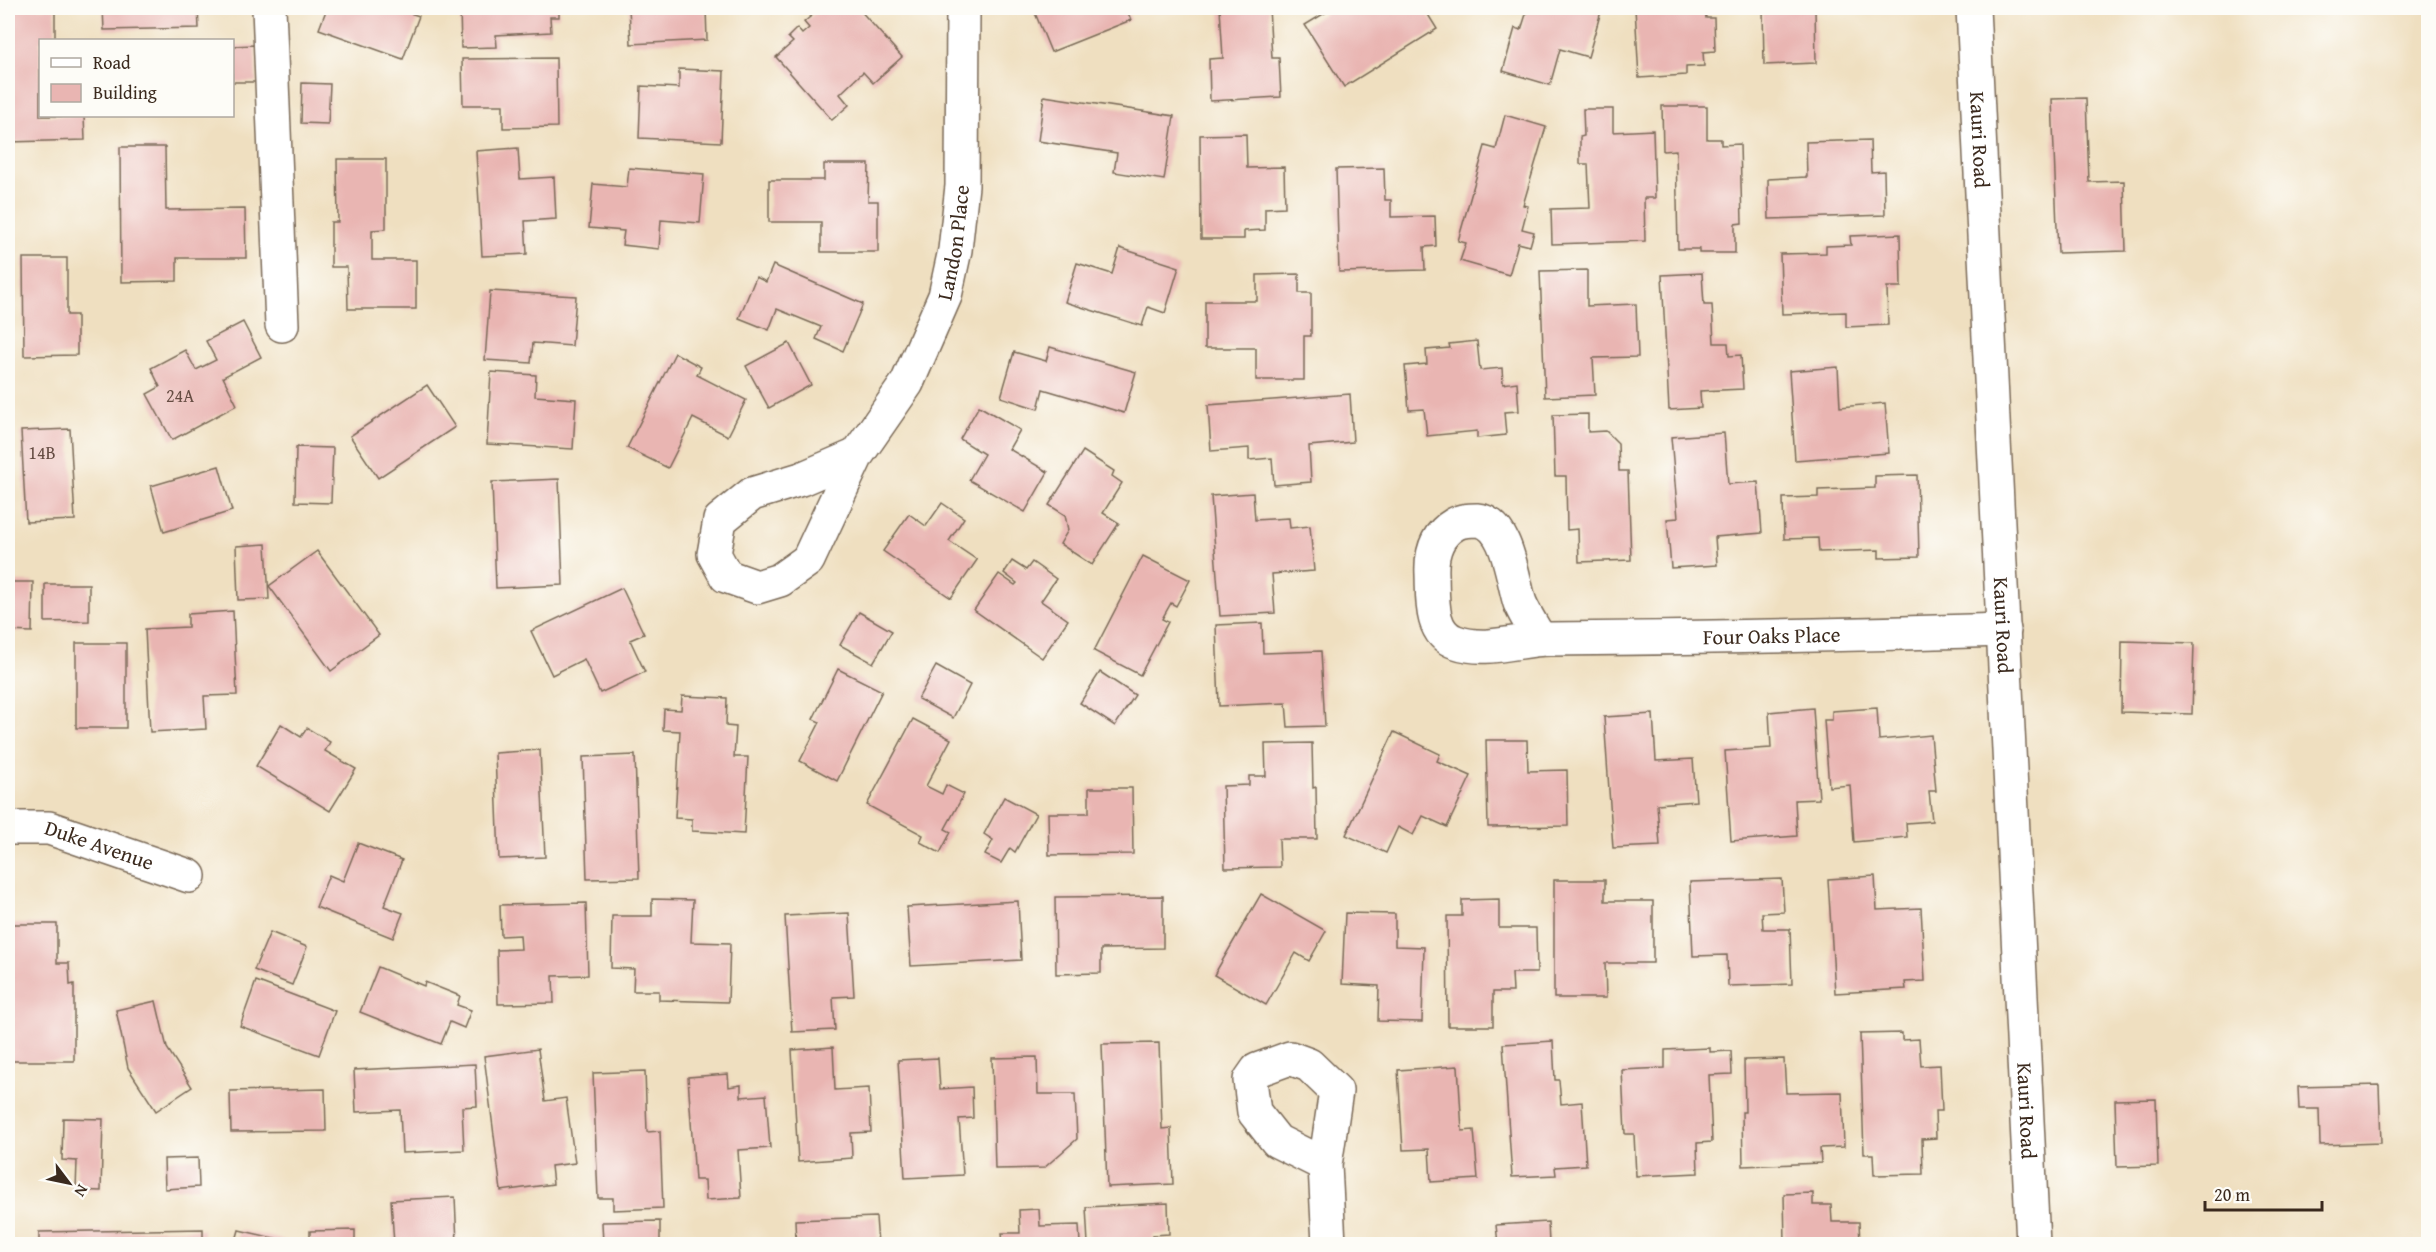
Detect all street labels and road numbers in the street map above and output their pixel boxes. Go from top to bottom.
street label: Kauri Road [1962,91,1998,190]
street label: Landon Place [928,183,977,303]
street label: Kauri Road [1986,576,2021,675]
street label: Four Oaks Place [1703,619,1841,652]
street label: Duke Avenue [41,812,158,878]
street label: Kauri Road [2009,1062,2045,1161]

